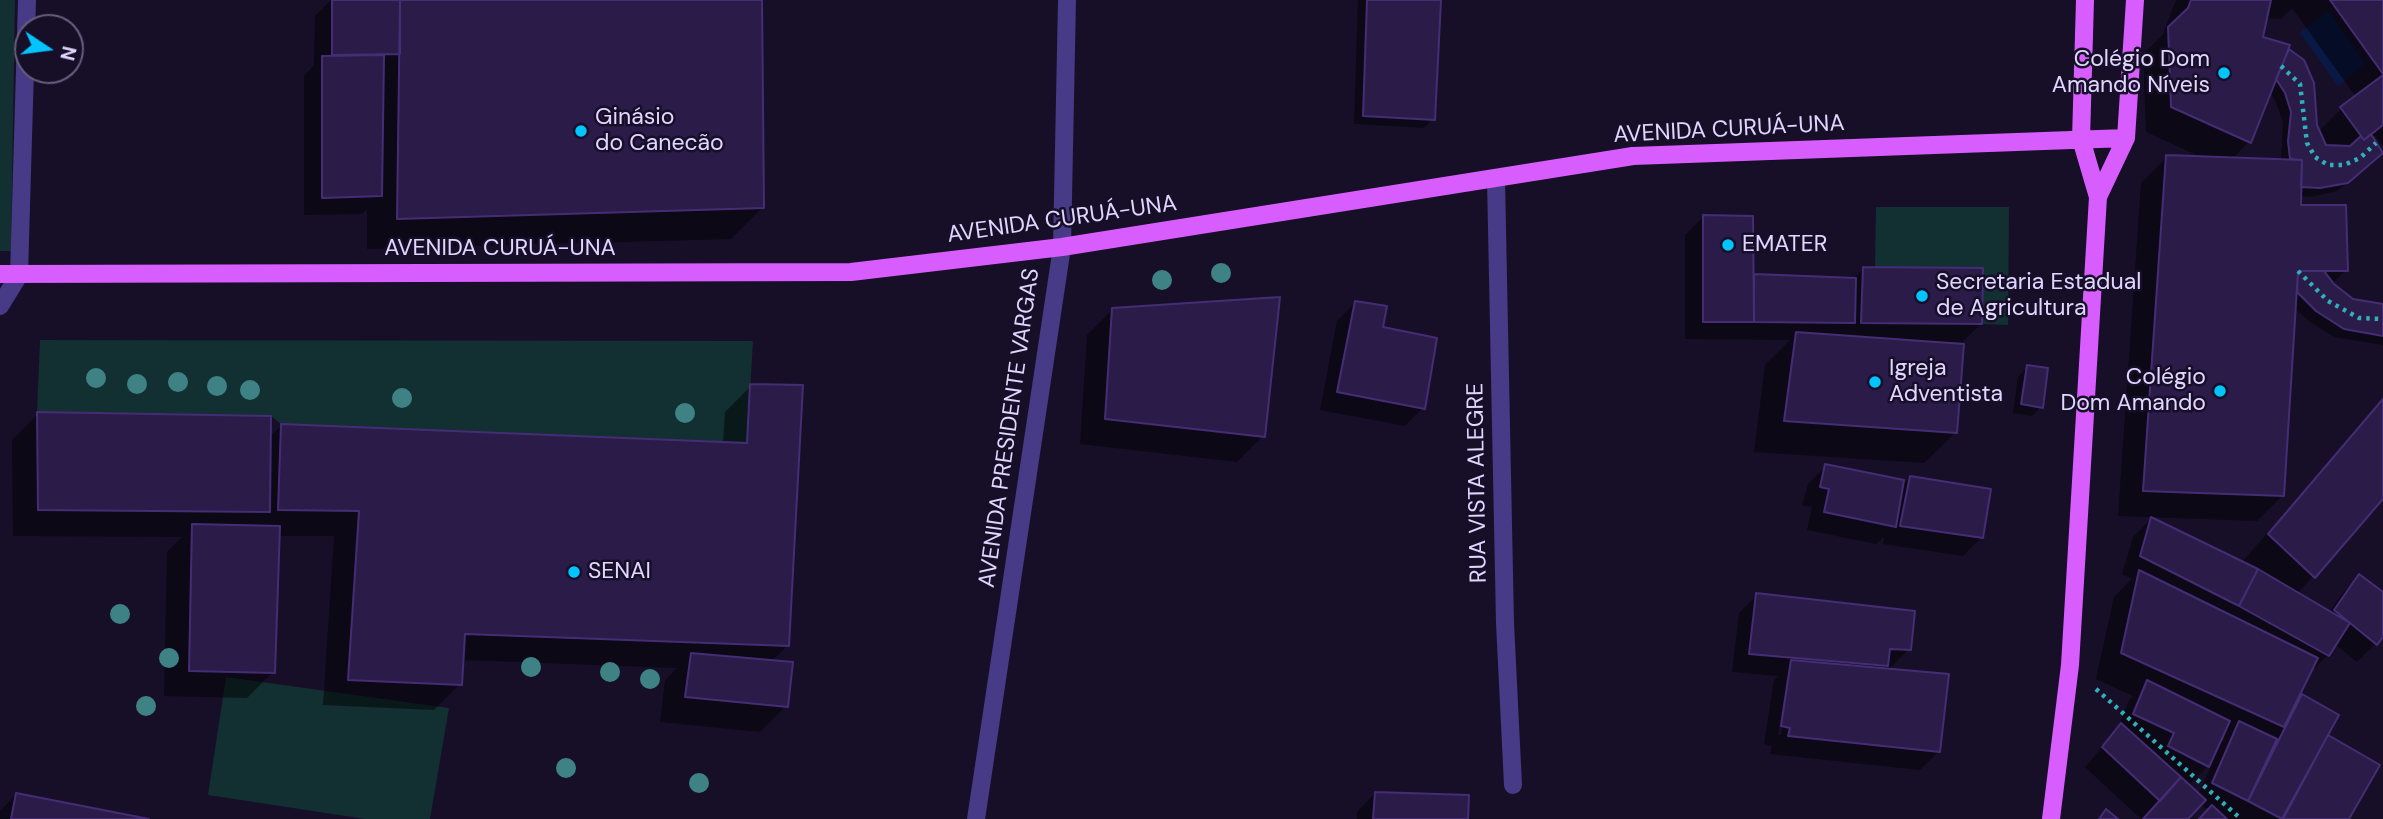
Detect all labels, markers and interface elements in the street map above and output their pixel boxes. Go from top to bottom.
north arrow [14,14,84,84]
text: N [54,44,82,63]
place label: Colégio Dom Amando Níveis [2052,46,2210,100]
marker: Colégio Dom Amando Níveis [2216,65,2232,81]
place label: Ginásio do Canecão [595,104,724,158]
street label: AVENIDA CURUÁ-UNA [1613,110,1845,150]
marker: Ginásio do Canecão [573,123,589,139]
street label: AVENIDA CURUÁ-UNA [945,190,1179,250]
place label: EMATER [1742,231,1827,259]
street label: AVENIDA CURUÁ-UNA [384,235,616,263]
marker: EMATER [1720,237,1736,253]
street label: AVENIDA PRESIDENTE VARGAS [974,266,1046,590]
place label: Secretaria Estadual de Agricultura [1936,269,2141,323]
marker: Secretaria Estadual de Agricultura [1914,288,1930,304]
place label: Igreja Adventista [1889,355,2003,409]
place label: Colégio Dom Amando [2060,364,2206,418]
marker: Igreja Adventista [1867,374,1883,390]
street label: RUA VISTA ALEGRE [1462,383,1494,583]
marker: Colégio Dom Amando [2212,383,2228,399]
place label: SENAI [588,558,651,586]
marker: SENAI [566,564,582,580]

